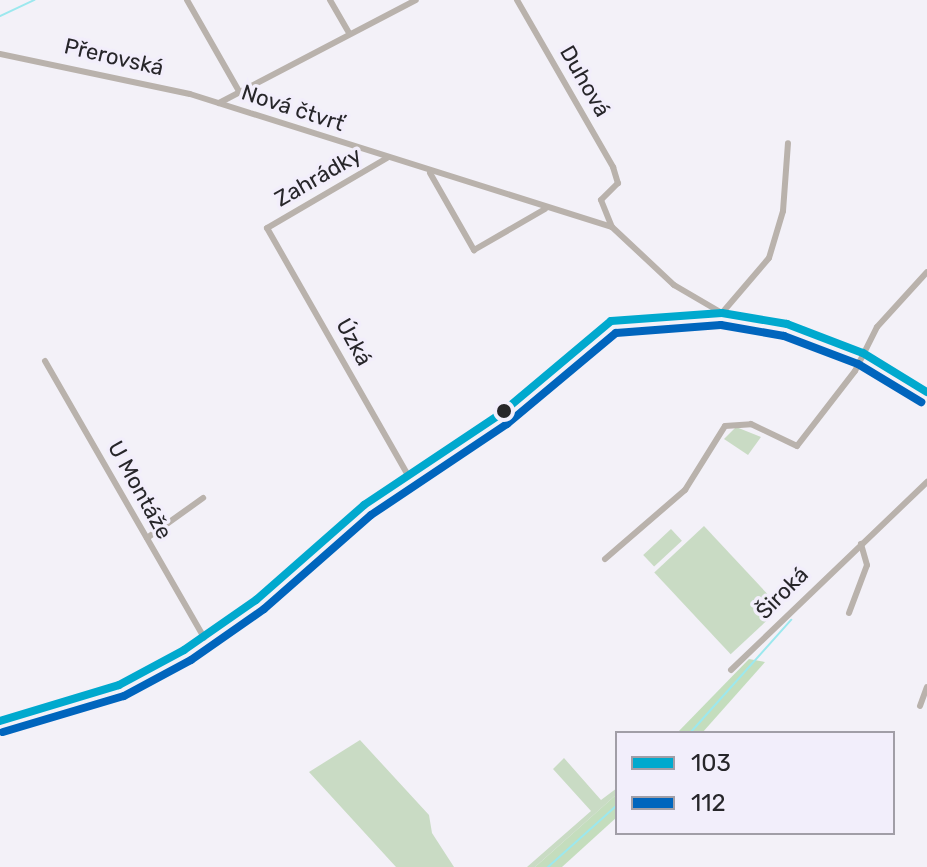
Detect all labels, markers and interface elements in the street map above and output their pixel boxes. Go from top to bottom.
street label: Přerovská [62,33,166,81]
street label: Duhová [554,41,616,121]
street label: Nová čtvrť [238,79,348,137]
street label: Zahrádky [270,142,366,212]
street label: Úzká [330,314,378,370]
unlabelled marker [496,403,512,419]
street label: U Montáže [102,436,178,544]
street label: Široká [750,561,814,625]
legend [615,731,895,835]
text: 103 [691,749,731,777]
text: 112 [691,789,726,817]

